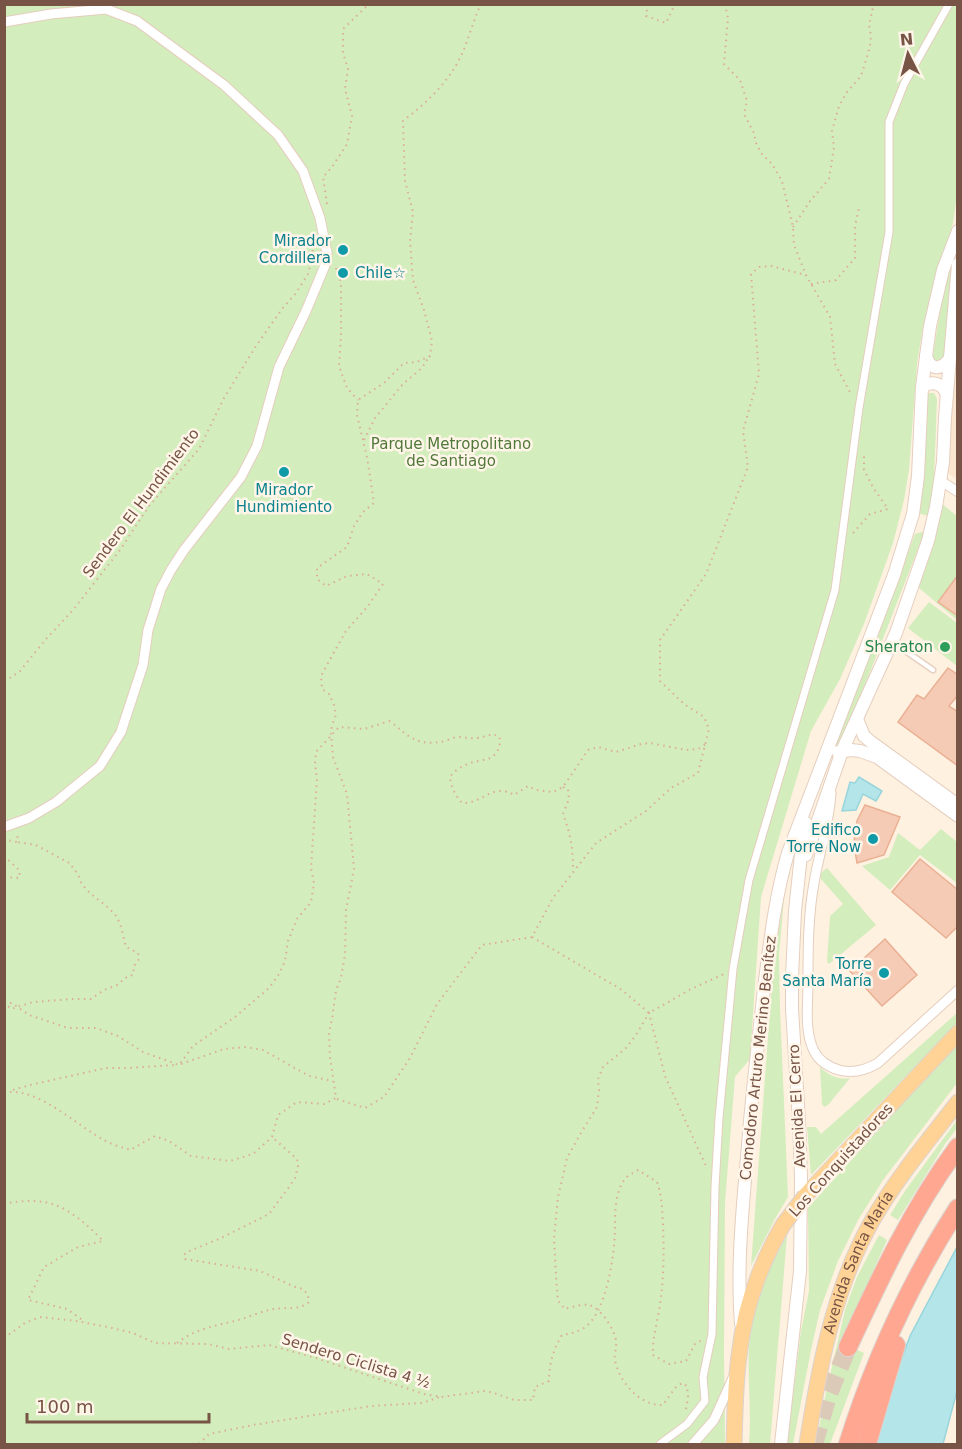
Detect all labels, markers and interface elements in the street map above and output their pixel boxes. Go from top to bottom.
north arrow [878,24,938,84]
text: N [899,29,914,50]
place label: Mirador Cordillera [259,232,332,267]
marker: Mirador Cordillera [336,243,350,257]
place label: Chile☆ [355,264,406,282]
marker: Chile☆ [336,266,350,280]
street label: Sendero El Hundimiento [79,425,203,581]
park label: Parque Metropolitano de Santiago [371,435,531,470]
marker: Mirador Hundimiento [277,465,291,479]
place label: Mirador Hundimiento [236,481,332,516]
place label: Sheraton [865,638,933,656]
marker: Sheraton [938,640,952,654]
place label: Edifico Torre Now [786,821,861,856]
marker: Edifico Torre Now [866,832,880,846]
street label: Comodoro Arturo Merino Benítez [736,935,780,1181]
place label: Torre Santa María [782,955,872,990]
marker: Torre Santa María [877,966,891,980]
street label: Avenida El Cerro [785,1044,809,1168]
street label: Los Conquistadores [785,1099,897,1221]
street label: Avenida Santa María [820,1187,897,1336]
street label: Sendero Ciclista 4 ½ [279,1330,433,1392]
scale bar [27,1386,208,1424]
text: 100 m [36,1396,94,1417]

